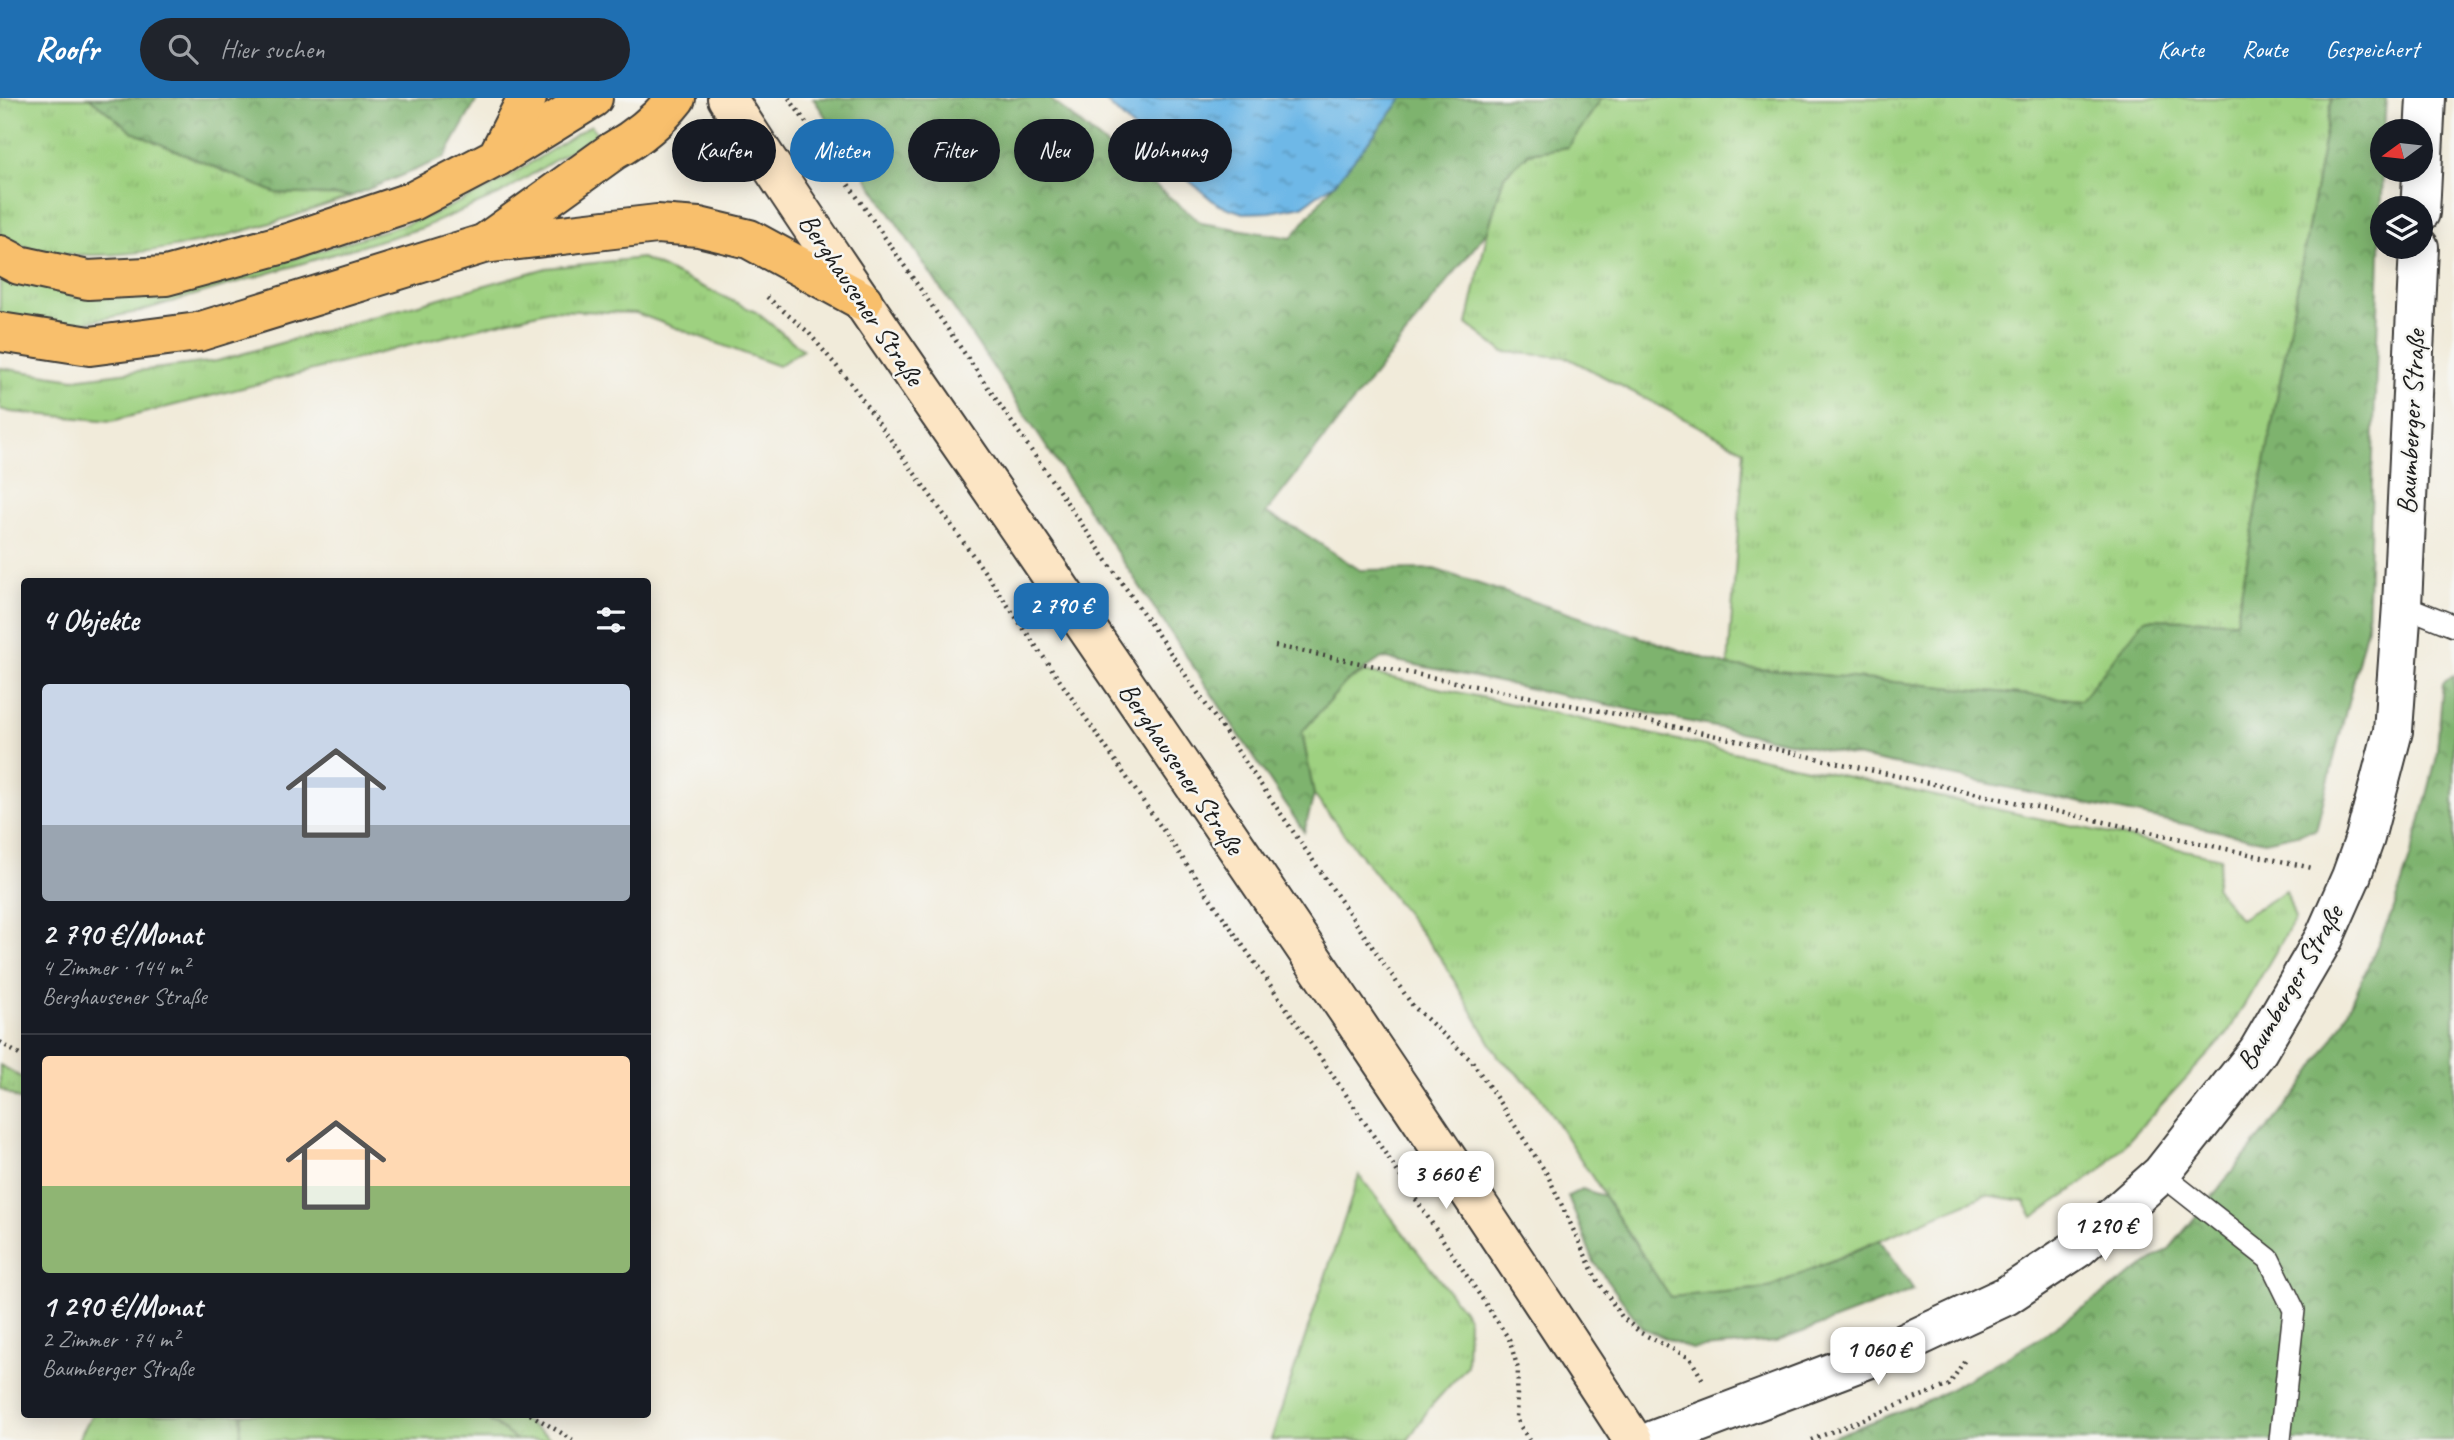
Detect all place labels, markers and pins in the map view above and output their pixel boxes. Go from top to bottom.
pin: 2 790 € [996,584,1126,643]
pin: 3 660 € [1381,1152,1511,1211]
pin: 1 290 € [2040,1204,2170,1263]
pin: 1 060 € [1813,1328,1943,1387]

